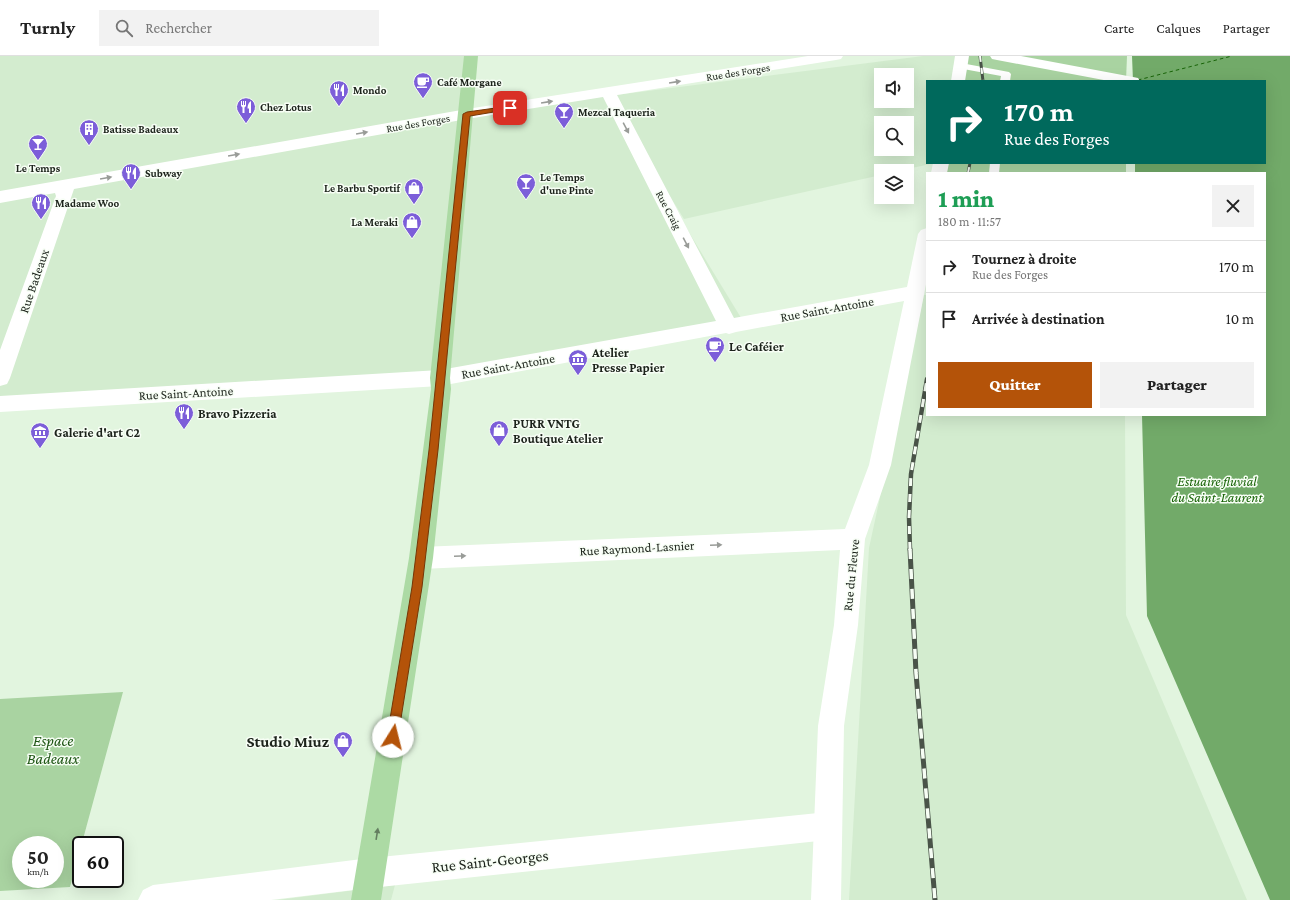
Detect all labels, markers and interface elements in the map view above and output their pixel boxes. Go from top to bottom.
search box [99,10,379,46]
text: Turnly [20,17,75,38]
icon: search [113,17,135,39]
text: Rechercher [145,20,212,36]
text: Carte [1104,20,1134,36]
text: Calques [1156,20,1201,36]
text: Partager [1223,20,1270,36]
street label: Rue des Forges [705,61,771,84]
map controls [874,68,914,204]
button: sound [874,68,914,108]
cafe icon: Café Morgane [412,71,434,99]
place label: Café Morgane [437,76,502,88]
restaurant icon: Mondo [328,79,350,107]
one-way arrow [669,79,681,85]
place label: Mondo [353,84,387,96]
pin [493,91,527,125]
restaurant icon: Chez Lotus [235,96,257,124]
icon: right [938,96,990,148]
text: 170 m [1004,96,1074,127]
icon: arrive [499,97,521,119]
one-way arrow [541,99,553,105]
place label: Chez Lotus [260,101,312,113]
bar icon: Mezcal Taqueria [553,101,575,129]
place label: Mezcal Taqueria [578,106,656,118]
street label: Rue des Forges [385,111,451,135]
button: search [874,116,914,156]
building icon: Batisse Badeaux [78,118,100,146]
one-way arrow [623,122,629,134]
place label: Batisse Badeaux [103,123,179,135]
one-way arrow [356,129,368,135]
text: Rue des Forges [1004,129,1110,149]
bar icon: Le Temps [27,133,49,161]
one-way arrow [228,152,240,158]
place label: Le Temps [16,162,61,174]
restaurant icon: Subway [120,162,142,190]
button: layers [874,164,914,204]
place label: Subway [145,167,183,179]
place label: Le Temps d'une Pinte [540,171,593,196]
bar icon: Le Temps d'une Pinte [515,172,537,200]
one-way arrow [100,175,112,181]
shop icon: Le Barbu Sportif [403,177,425,205]
place label: Le Barbu Sportif [324,182,401,194]
text: 1 min [938,185,994,212]
button: close [1212,185,1254,227]
street label: Rue Craig [653,189,685,232]
restaurant icon: Madame Woo [30,192,52,220]
place label: Madame Woo [55,197,119,209]
shop icon: La Meraki [401,211,423,239]
text: 180 m · 11:57 [938,214,1001,229]
place label: La Meraki [351,216,399,228]
one-way arrow [683,237,689,249]
street label: Rue Badeaux [16,247,52,315]
text: Tournez à droite [972,251,1076,267]
icon: right [938,256,960,278]
text: 170 m [1219,259,1254,275]
text: Rue des Forges [972,267,1048,282]
street label: Rue Saint-Antoine [779,293,875,325]
icon: arrive [938,308,960,330]
text: Arrivée à destination [972,311,1105,327]
text: 10 m [1226,311,1254,327]
cafe icon: Le Caféier [704,335,726,363]
place label: Le Caféier [729,339,785,354]
place label: Atelier Presse Papier [591,345,666,375]
museum icon: Atelier Presse Papier [567,348,589,376]
street label: Rue Saint-Antoine [460,350,556,382]
button: Quitter [938,362,1092,408]
button: Partager [1100,362,1254,408]
street label: Rue Saint-Antoine [138,383,234,403]
restaurant icon: Bravo Pizzeria [173,402,195,430]
place label: Bravo Pizzeria [198,406,277,421]
place label: PURR VNTG Boutique Atelier [513,416,604,446]
shop icon: PURR VNTG Boutique Atelier [488,419,510,447]
museum icon: Galerie d'art C2 [29,421,51,449]
place label: Galerie d'art C2 [54,425,140,440]
water label: Estuaire fluvial du Saint-Laurent [1171,473,1263,505]
street label: Rue Raymond-Lasnier [579,537,695,558]
street label: Rue du Fleuve [840,538,862,612]
one-way arrow [710,542,723,548]
one-way arrow [454,553,466,560]
position arrow [372,716,414,758]
shop icon: Studio Miuz [332,730,354,758]
park label: Espace Badeaux [27,732,79,767]
place label: Studio Miuz [246,733,330,750]
one-way arrow [374,828,380,840]
speed limit sign: 60 [72,836,124,888]
text: 50 [27,846,49,868]
street label: Rue Saint-Georges [431,846,549,877]
text: km/h [27,866,49,877]

